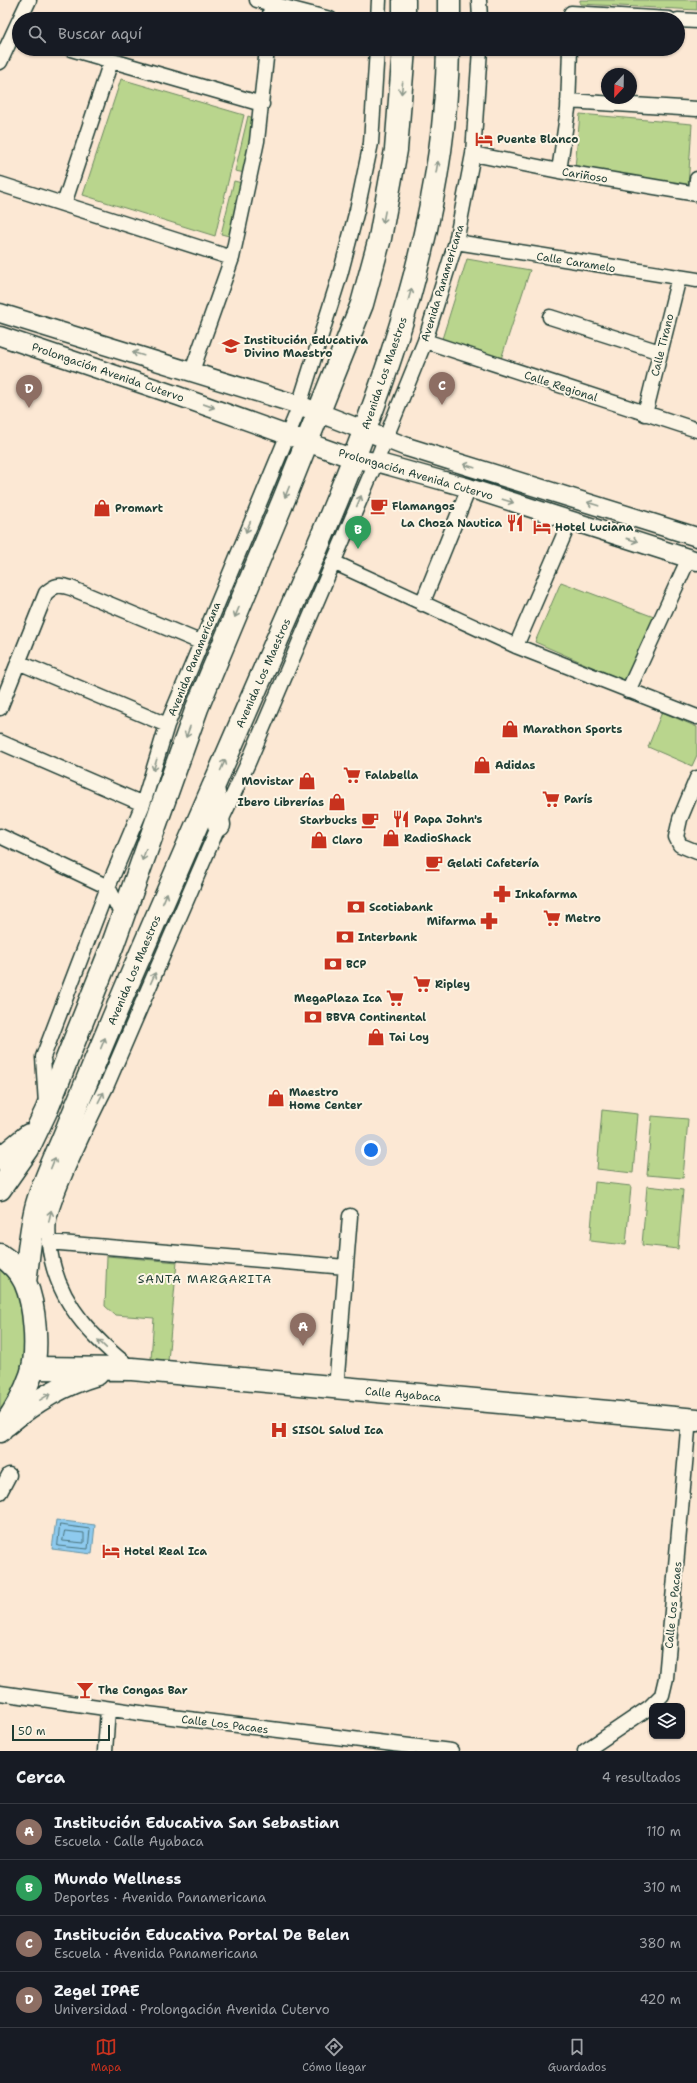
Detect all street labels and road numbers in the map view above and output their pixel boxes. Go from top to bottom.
street label: Cariñoso [561,164,609,187]
street label: Avenida Panamericana [417,222,468,344]
street label: Calle Caramelo [535,249,617,276]
street label: Calle Tirano [647,312,678,378]
street label: Avenida Los Maestros [358,315,411,432]
street label: Prolongación Avenida Cutervo [30,339,186,406]
street label: Calle Regional [522,368,600,406]
street label: Prolongación Avenida Cutervo [337,445,495,504]
street label: Avenida Panamericana [165,600,224,719]
street label: Avenida Los Maestros [233,616,294,730]
street label: Avenida Los Maestros [104,913,164,1028]
street label: Calle Ayabaca [364,1384,442,1405]
street label: Calle Los Pacaes [661,1561,686,1649]
street label: Calle Los Pacaes [181,1712,269,1737]

